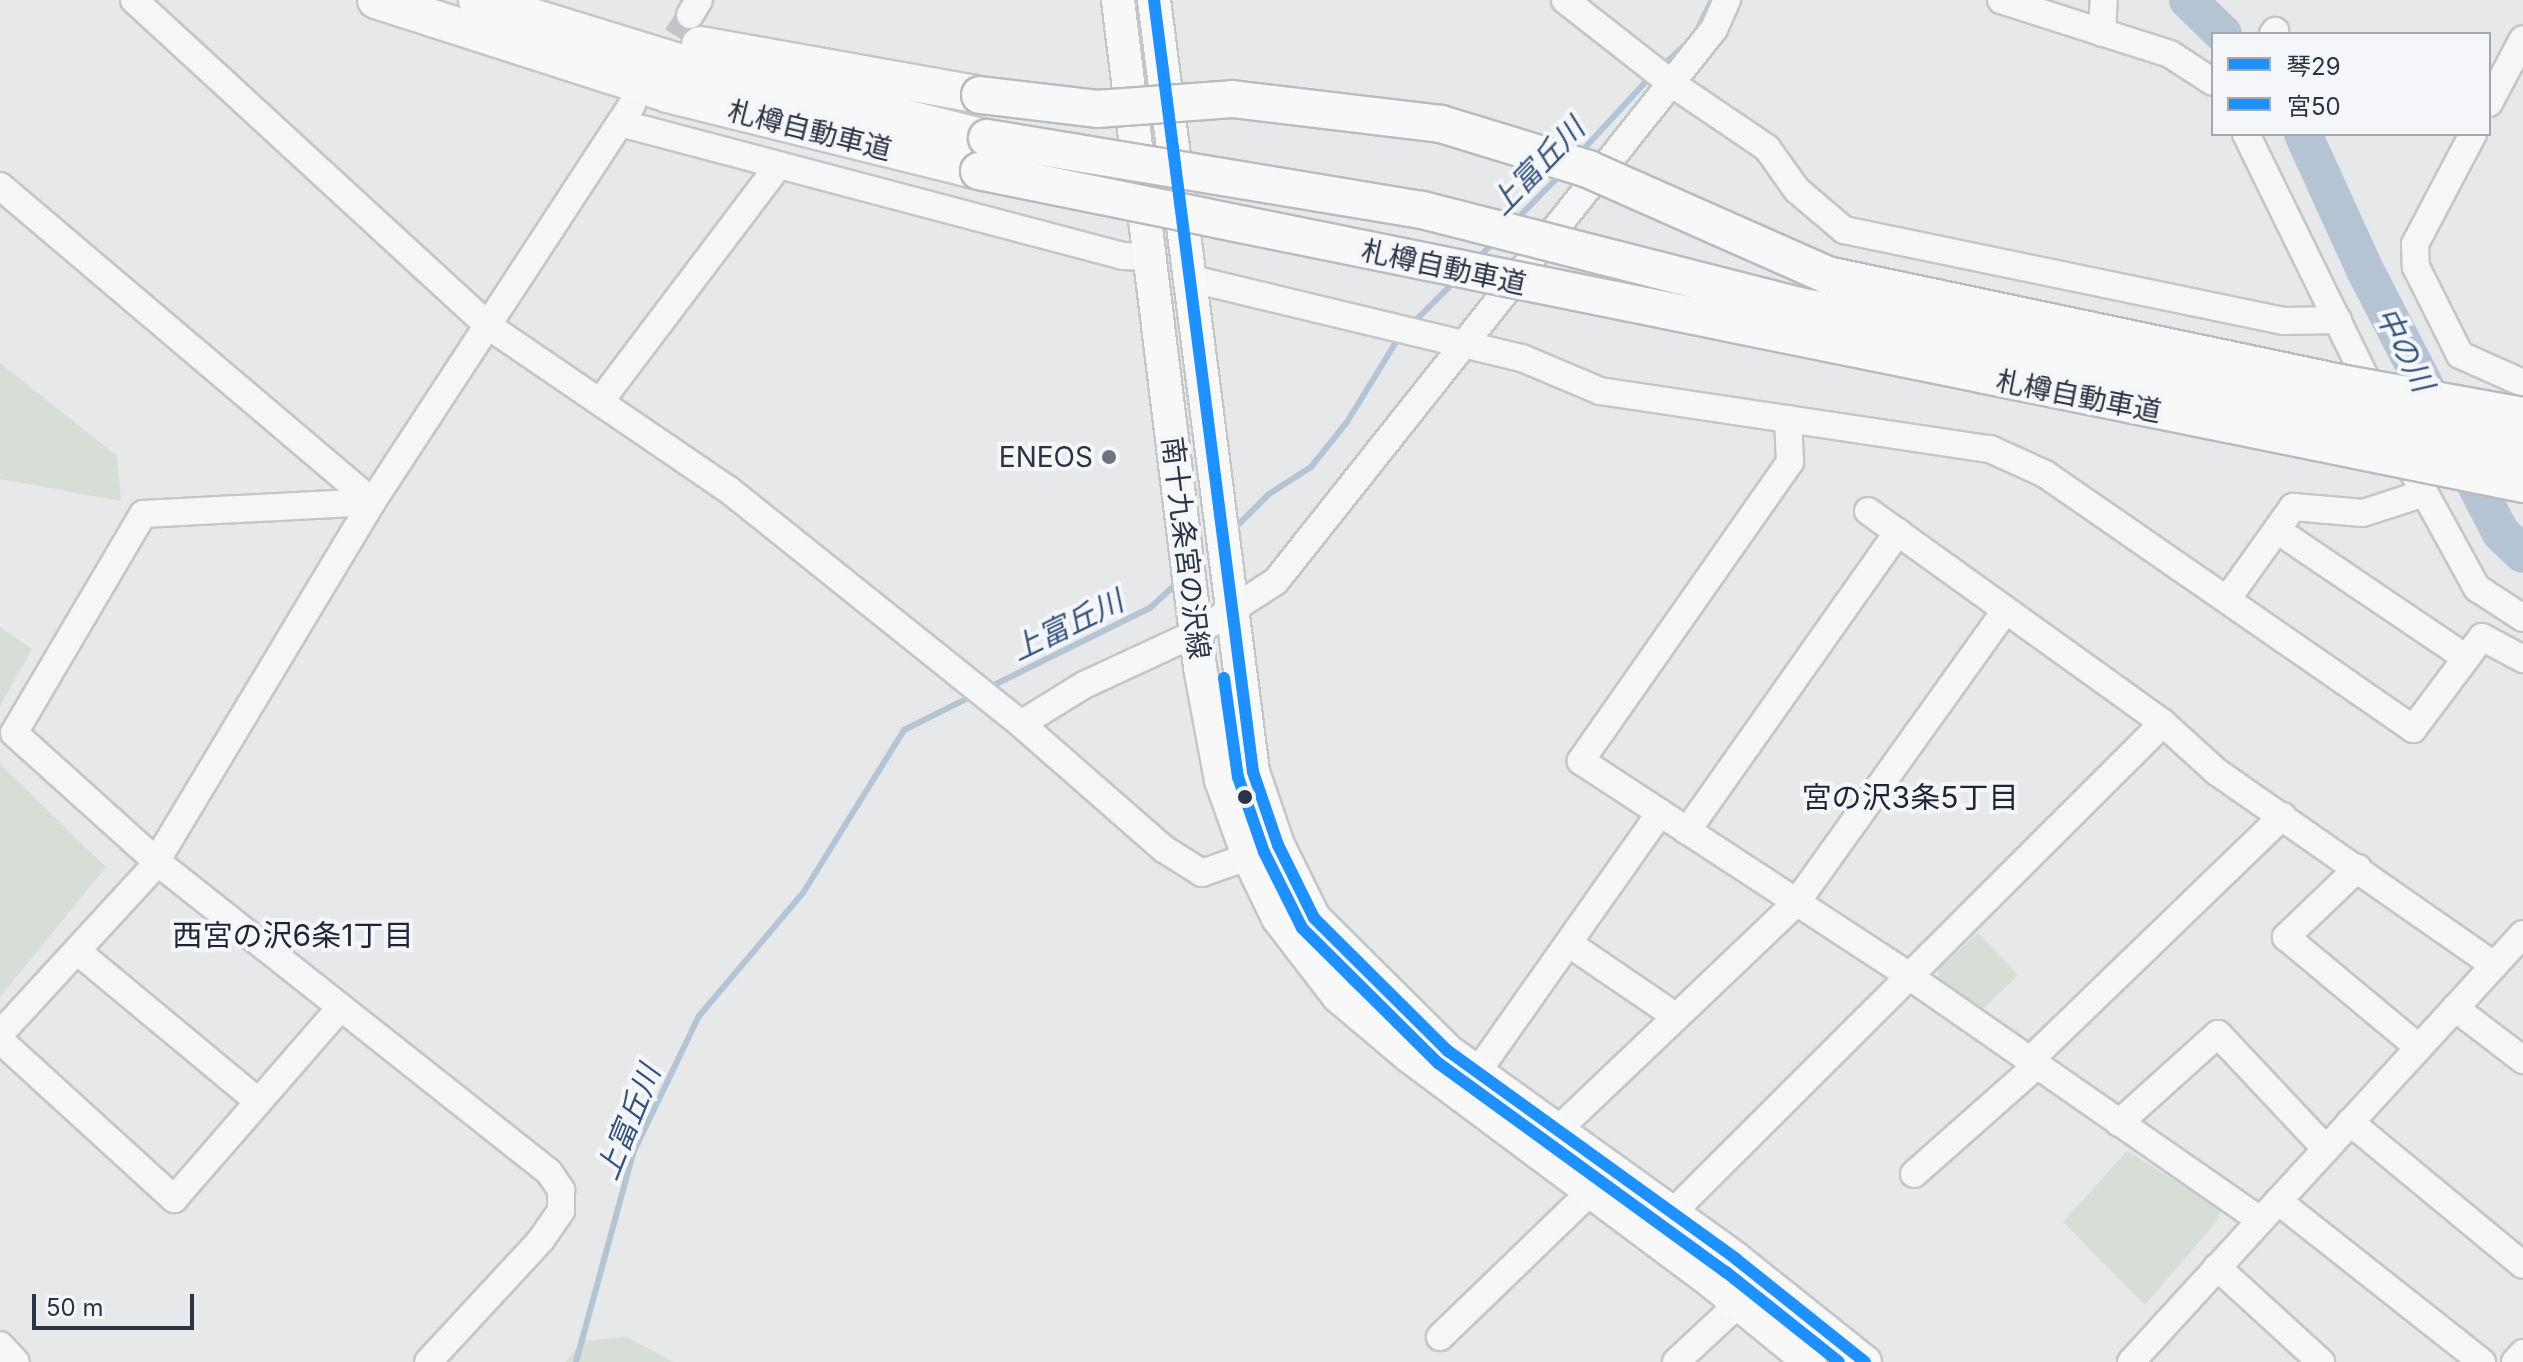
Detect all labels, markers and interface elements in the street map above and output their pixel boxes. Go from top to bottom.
legend [2211,32,2491,136]
text: 琴29 [2287,52,2341,81]
text: 宮50 [2287,92,2341,121]
street label: 札樽自動車道 [724,93,896,167]
water label: 上富丘川 [1482,110,1592,222]
street label: 札樽自動車道 [1358,233,1530,301]
water label: 中の川 [2369,301,2441,397]
street label: 札樽自動車道 [1993,363,2165,429]
street label: 南十九条宮の沢線 [1156,435,1216,661]
place label: ENEOS [999,440,1093,474]
marker: ENEOS [1100,448,1118,466]
water label: 上富丘川 [1005,583,1129,667]
district label: 宮の沢3条5丁目 [1802,779,2018,815]
unlabelled marker [1237,789,1253,805]
district label: 西宮の沢6条1丁目 [173,917,413,953]
water label: 上富丘川 [589,1060,667,1184]
scale bar [36,1278,198,1328]
text: 50 m [46,1293,104,1322]

